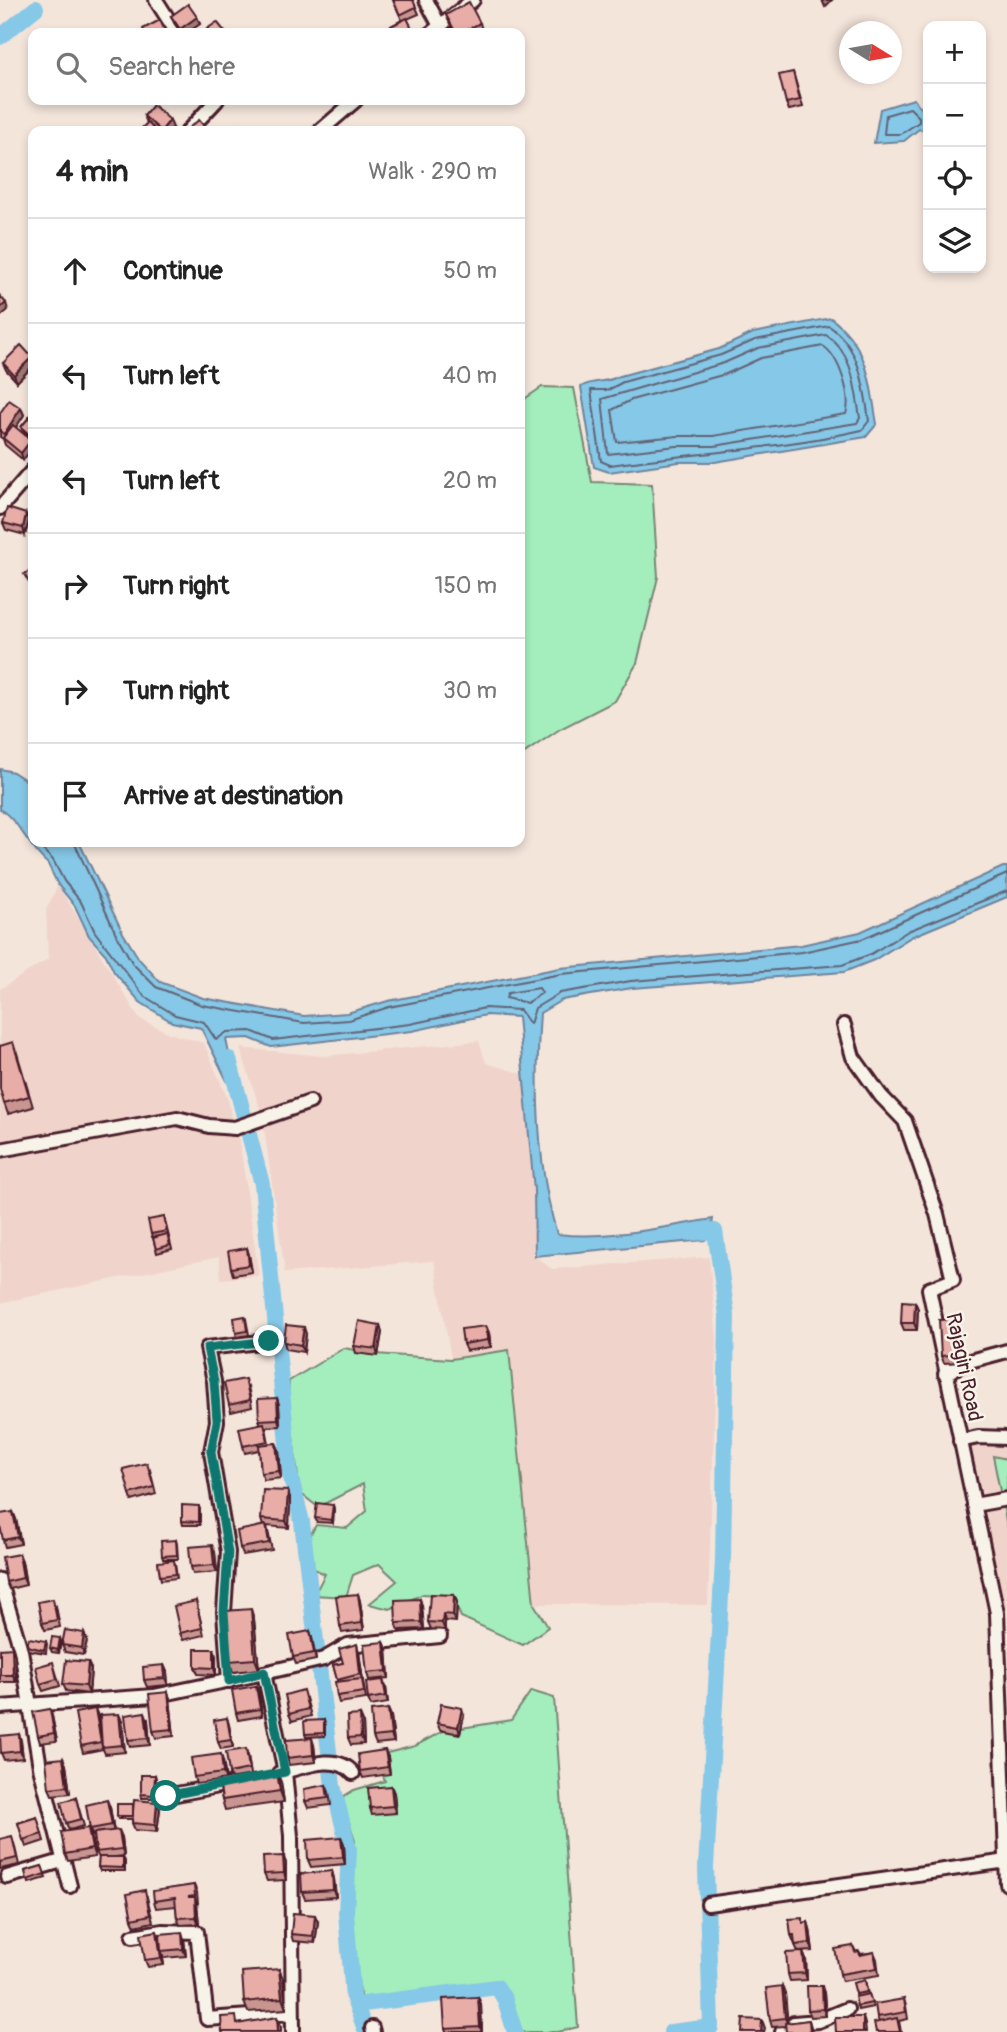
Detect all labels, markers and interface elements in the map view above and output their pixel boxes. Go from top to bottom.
north arrow [839,21,902,84]
map controls [923,21,986,273]
button: + [923,21,986,84]
search box [28,28,525,105]
icon: search [52,48,90,86]
text: Search here [108,51,235,83]
button: − [923,84,986,147]
button: locate [923,147,986,210]
text: 4 min [56,153,129,190]
text: Walk · 290 m [368,157,497,186]
button: layers [923,210,986,273]
icon: ahead [56,252,94,290]
text: Continue [123,255,223,287]
text: 50 m [443,256,497,285]
icon: left [56,357,94,395]
text: Turn left [123,360,219,392]
text: 40 m [443,361,497,390]
icon: left [56,462,94,500]
text: Turn left [123,465,219,497]
text: 20 m [443,466,497,495]
icon: right [56,567,94,605]
text: Turn right [123,570,229,602]
text: 150 m [434,571,497,600]
icon: right [56,672,94,710]
text: Turn right [123,675,229,707]
text: 30 m [443,676,497,705]
icon: arrive [56,777,94,815]
text: Arrive at destination [123,780,343,812]
street label: Rajagiri Road [939,1310,989,1424]
route end [253,1325,284,1356]
route start [150,1780,181,1811]

